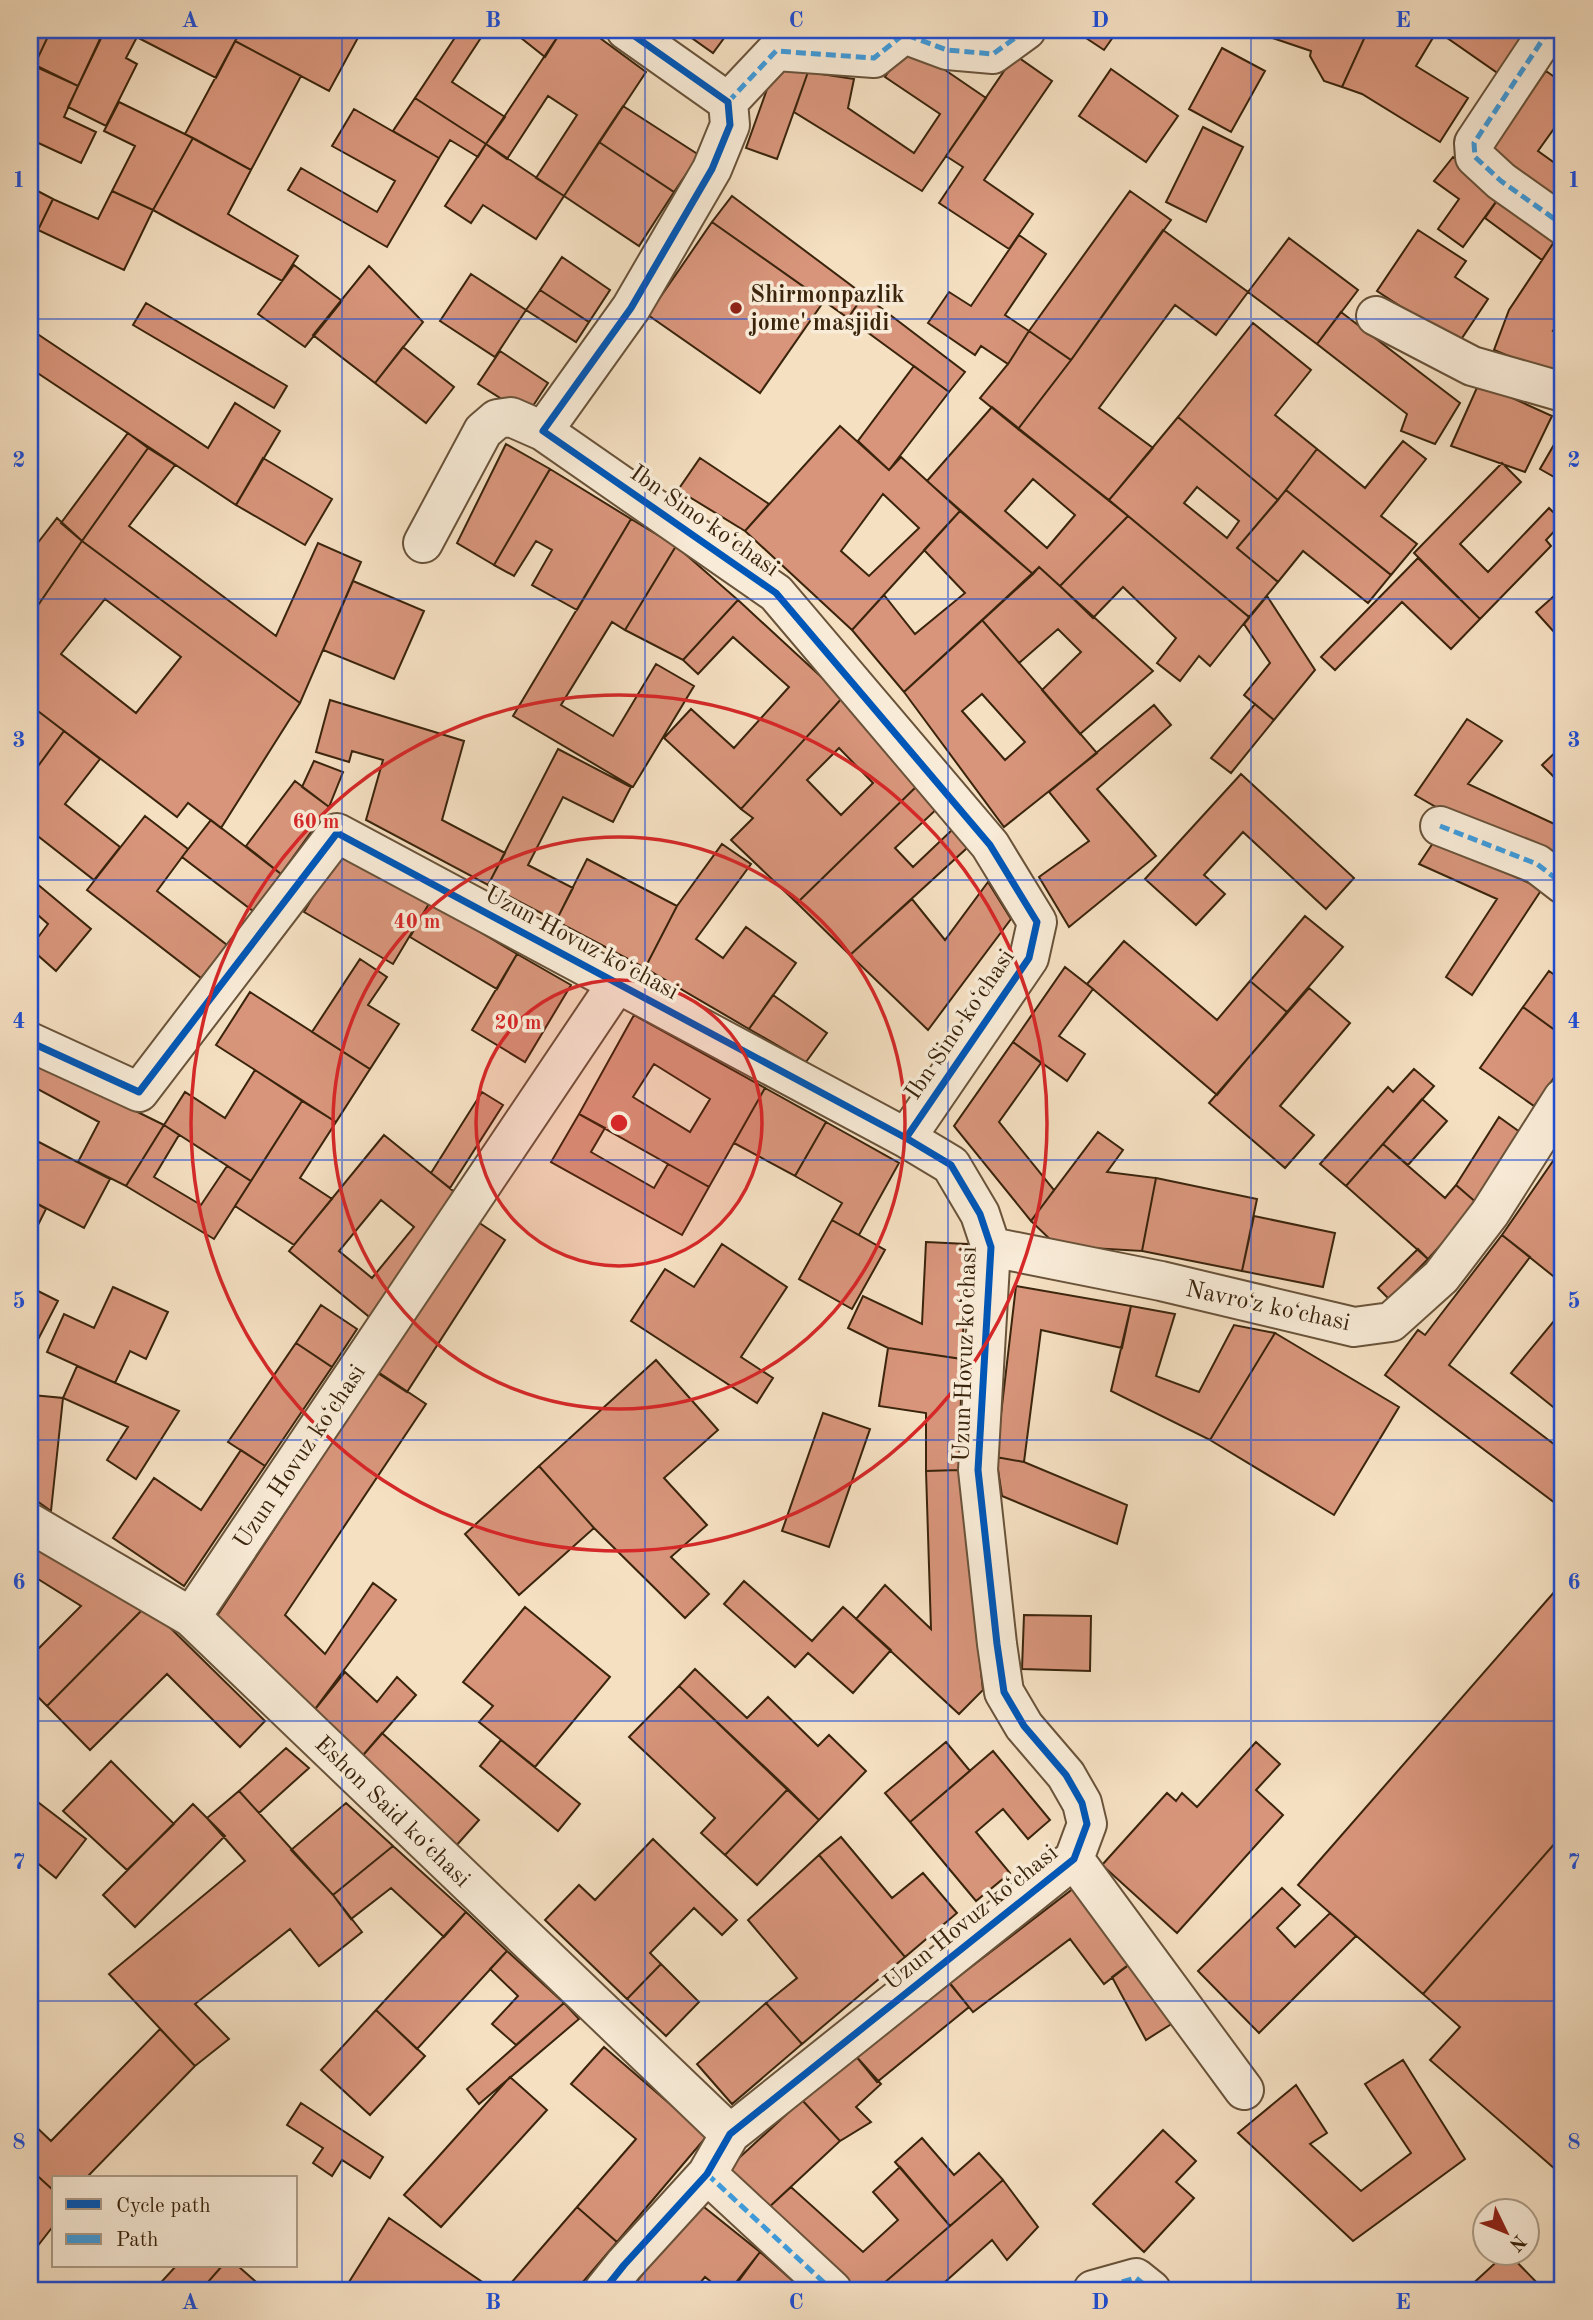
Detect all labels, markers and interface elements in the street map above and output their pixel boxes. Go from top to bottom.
text: A [181,9,199,32]
text: B [485,9,501,32]
text: C [788,9,804,32]
text: D [1091,9,1109,32]
text: E [1395,9,1411,32]
text: 1 [12,169,26,192]
text: 1 [1567,169,1581,192]
place label: Shirmonpazlik jome' masjidi [748,284,905,336]
marker: Shirmonpazlik jome' masjidi [728,300,744,316]
text: 2 [12,449,26,472]
text: 2 [1567,449,1581,472]
street label: Ibn Sino koʻchasi [625,461,783,582]
text: 3 [12,729,26,752]
text: 3 [1567,729,1581,752]
text: 60 m [292,812,340,833]
street label: Uzun Hovuz koʻchasi [480,883,682,1005]
text: 40 m [393,912,441,933]
street label: Ibn Sino koʻchasi [902,946,1020,1105]
text: 4 [12,1010,26,1033]
text: 4 [1567,1010,1581,1033]
text: 20 m [494,1013,542,1034]
centre of rings [607,1111,631,1135]
street label: Uzun Hovuz koʻchasi [950,1246,982,1462]
street label: Navroʻz koʻchasi [1183,1278,1352,1336]
text: 5 [12,1290,26,1313]
text: 5 [1567,1290,1581,1313]
street label: Uzun Hovuz koʻchasi [230,1361,371,1553]
text: 6 [12,1571,26,1594]
text: 6 [1567,1571,1581,1594]
street label: Eshon Said koʻchasi [309,1732,474,1892]
street label: Uzun Hovuz koʻchasi [880,1841,1063,1996]
text: 7 [12,1851,26,1874]
text: 7 [1567,1851,1581,1874]
text: 8 [12,2131,26,2154]
text: 8 [1567,2131,1581,2154]
legend [52,2176,298,2268]
text: Cycle path [116,2196,211,2217]
north arrow [1470,2198,1540,2268]
text: Path [116,2230,159,2251]
text: N [1504,2230,1529,2254]
text: A [181,2291,199,2314]
text: B [485,2291,501,2314]
text: C [788,2291,804,2314]
text: D [1091,2291,1109,2314]
text: E [1395,2291,1411,2314]

